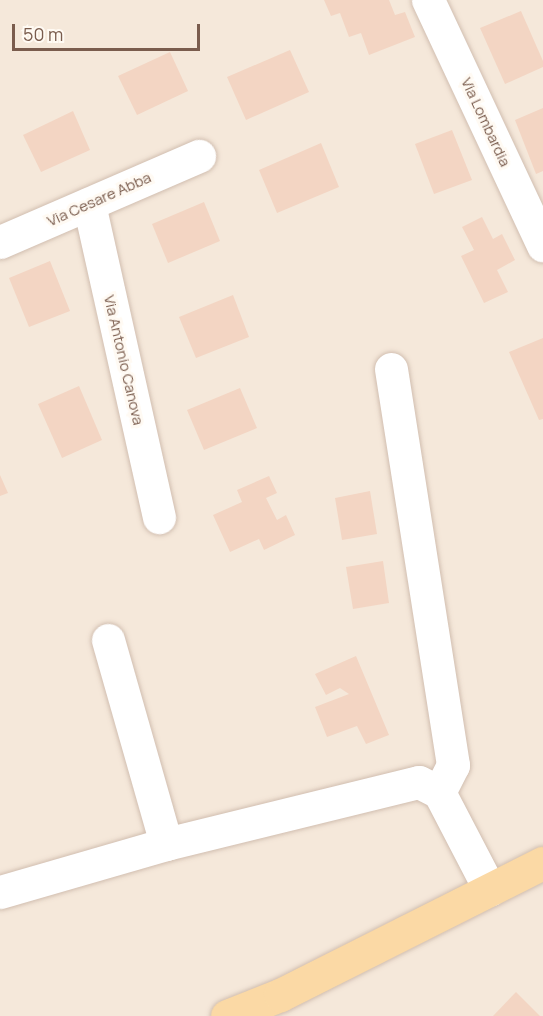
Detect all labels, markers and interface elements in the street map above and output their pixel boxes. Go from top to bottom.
scale bar [15,12,202,50]
text: 50 m [23,22,63,46]
street label: Via Lombardia [458,75,514,169]
street label: Via Cesare Abba [44,168,154,230]
street label: Via Antonio Canova [100,293,148,427]

